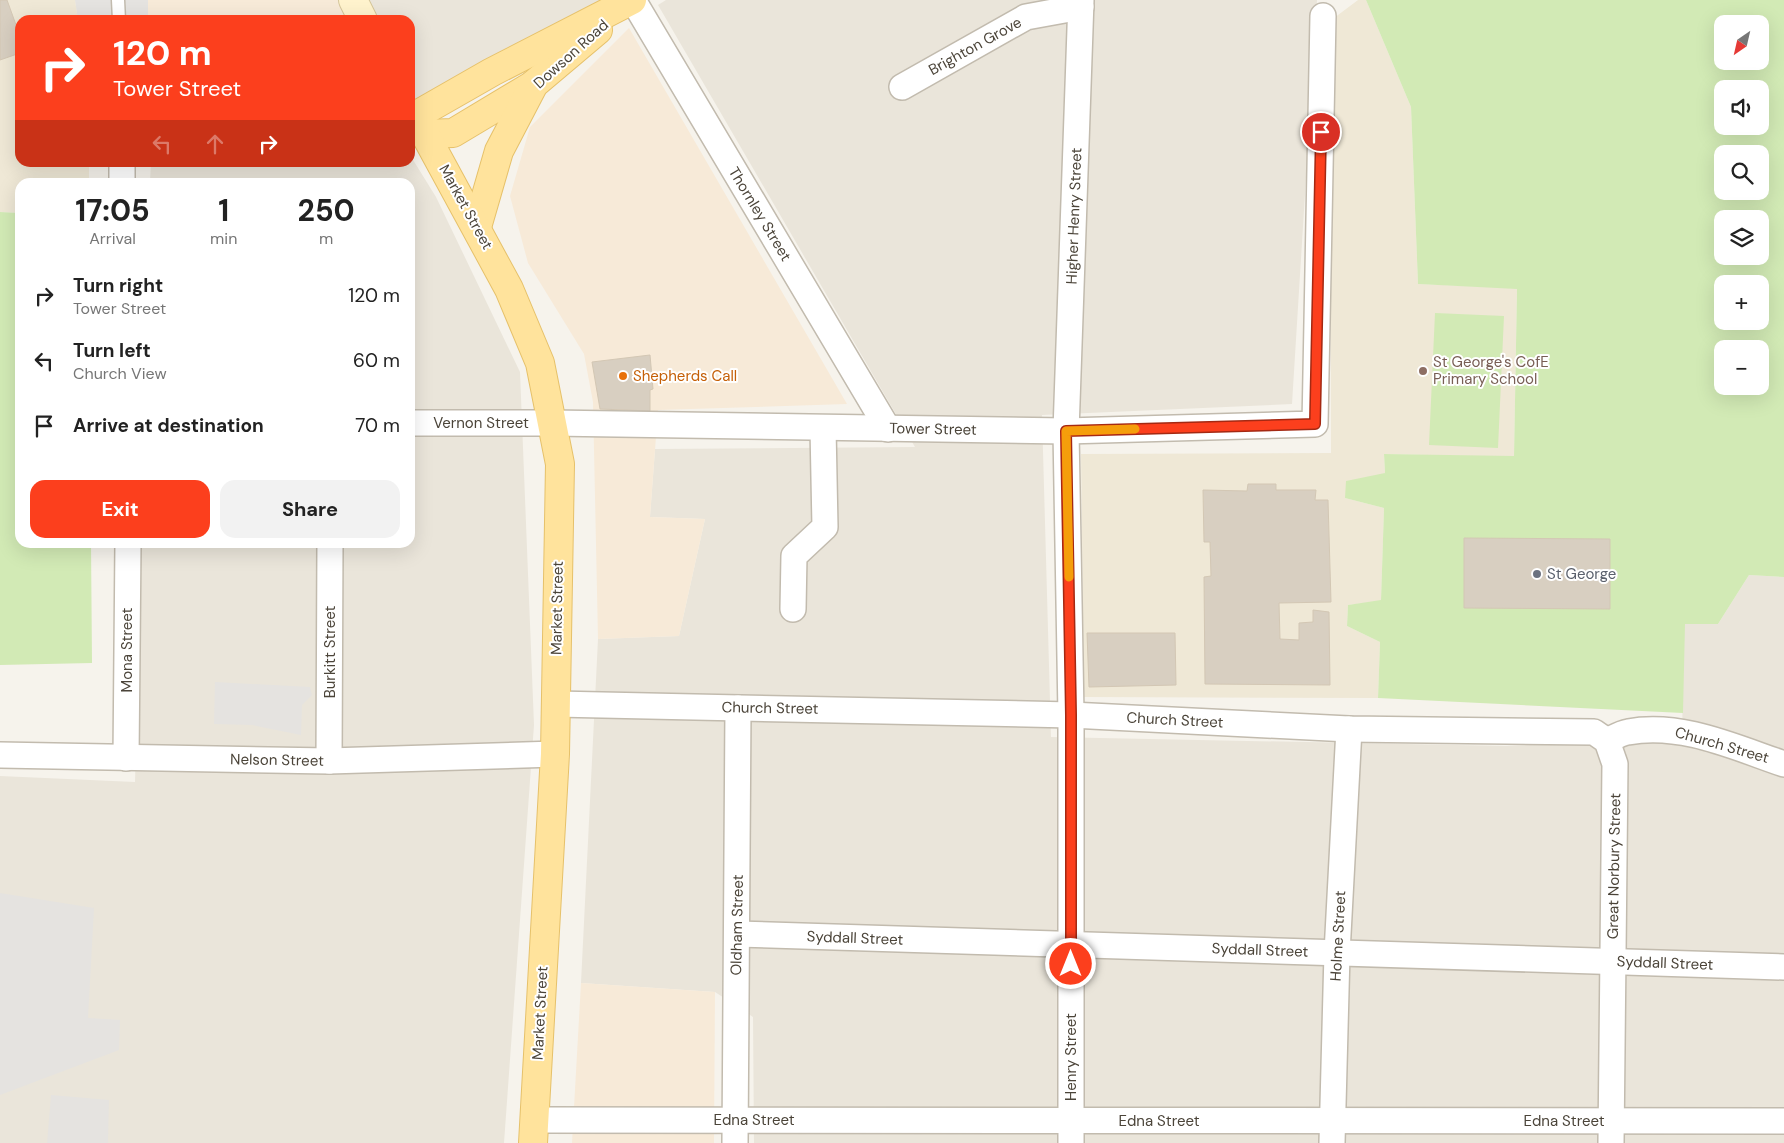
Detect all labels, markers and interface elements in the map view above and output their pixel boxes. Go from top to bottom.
street label: Brighton Grove [925,12,1025,80]
street label: Dowson Road [529,15,613,93]
north arrow [1714,15,1769,70]
map controls [1714,15,1769,395]
text: 120 m [113,30,212,76]
icon: right [30,35,95,100]
text: Tower Street [113,74,241,103]
button: sound [1714,80,1769,135]
pin [1300,111,1342,153]
icon: arrive [1307,118,1335,146]
icon: left [148,130,176,158]
icon: ahead [201,130,229,158]
icon: right [254,130,282,158]
button: search [1714,145,1769,200]
street label: Higher Henry Street [1062,147,1086,285]
street label: Market Street [434,161,498,253]
street label: Thornley Street [724,163,796,265]
text: 17:05 [75,191,150,230]
text: 1 [218,191,229,230]
text: 250 [298,191,355,230]
button: layers [1714,210,1769,265]
text: Arrival [89,228,136,249]
text: min [210,228,237,249]
text: m [319,228,333,249]
text: Turn right [73,273,163,298]
button: + [1714,275,1769,330]
icon: right [30,282,58,310]
text: 120 m [348,283,400,308]
text: Tower Street [73,298,166,319]
text: Turn left [73,338,151,363]
button: − [1714,340,1769,395]
icon: left [30,347,58,375]
text: 60 m [353,348,400,373]
place label: St George's CofE Primary School [1433,352,1549,389]
text: Church View [73,363,167,384]
marker: St George's CofE Primary School [1417,365,1429,377]
place label: Shepherds Call [633,366,737,386]
marker: Shepherds Call [617,370,629,382]
icon: arrive [30,412,58,440]
text: Arrive at destination [73,413,264,438]
text: 70 m [355,413,400,438]
street label: Vernon Street [433,413,529,433]
street label: Tower Street [889,418,977,440]
button: Exit [30,480,210,538]
button: Share [220,480,400,538]
street label: Market Street [546,561,568,655]
place label: St George [1547,564,1616,584]
marker: St George [1531,568,1543,580]
street label: Burkitt Street [320,606,340,698]
street label: Mona Street [117,607,137,692]
street label: Church Street [721,697,819,719]
street label: Church Street [1126,707,1224,733]
street label: Church Street [1673,722,1771,768]
street label: Nelson Street [230,749,324,771]
street label: Great Norbury Street [1603,793,1625,939]
street label: Oldham Street [726,874,748,976]
street label: Holme Street [1326,890,1350,982]
street label: Syddall Street [806,926,904,950]
position arrow [1044,937,1096,989]
street label: Syddall Street [1211,938,1309,962]
street label: Syddall Street [1616,951,1714,975]
street label: Market Street [528,965,552,1060]
street label: Henry Street [1061,1013,1081,1101]
street label: Edna Street [713,1110,795,1130]
street label: Edna Street [1118,1111,1200,1131]
street label: Edna Street [1523,1111,1605,1131]

